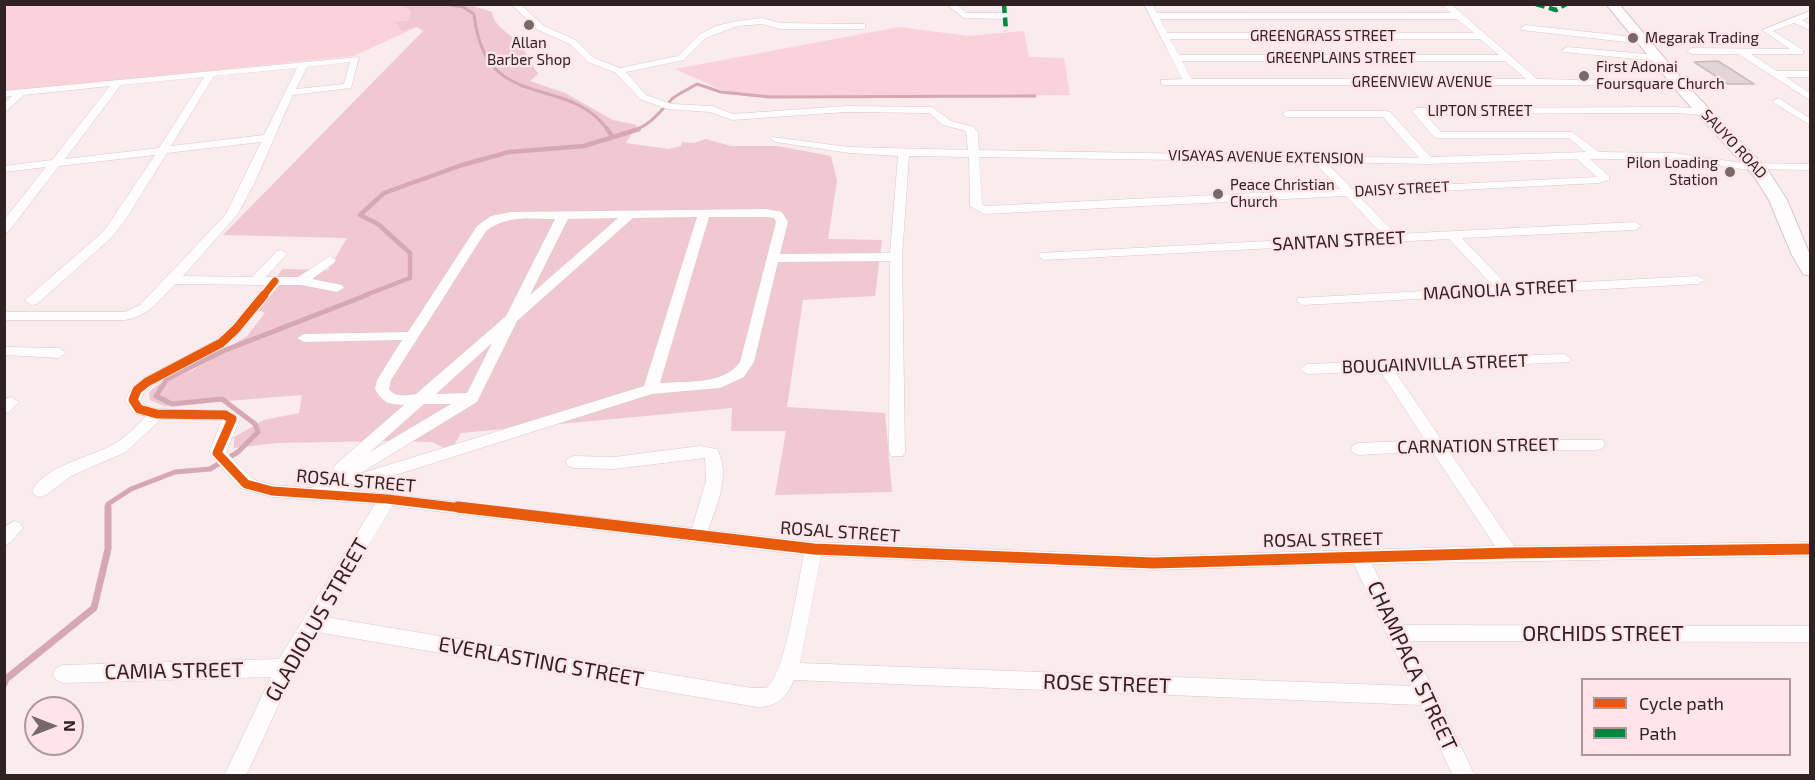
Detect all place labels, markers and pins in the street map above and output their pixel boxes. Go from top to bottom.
marker: Allan Barber Shop [522,18,536,32]
place label: Megarak Trading [1645,29,1759,47]
marker: Megarak Trading [1626,31,1640,45]
place label: Allan Barber Shop [487,34,571,69]
place label: First Adonai Foursquare Church [1596,58,1725,93]
marker: First Adonai Foursquare Church [1577,69,1591,83]
place label: Pilon Loading Station [1627,154,1718,189]
marker: Pilon Loading Station [1723,165,1737,179]
place label: Peace Christian Church [1230,176,1335,211]
marker: Peace Christian Church [1211,187,1225,201]

